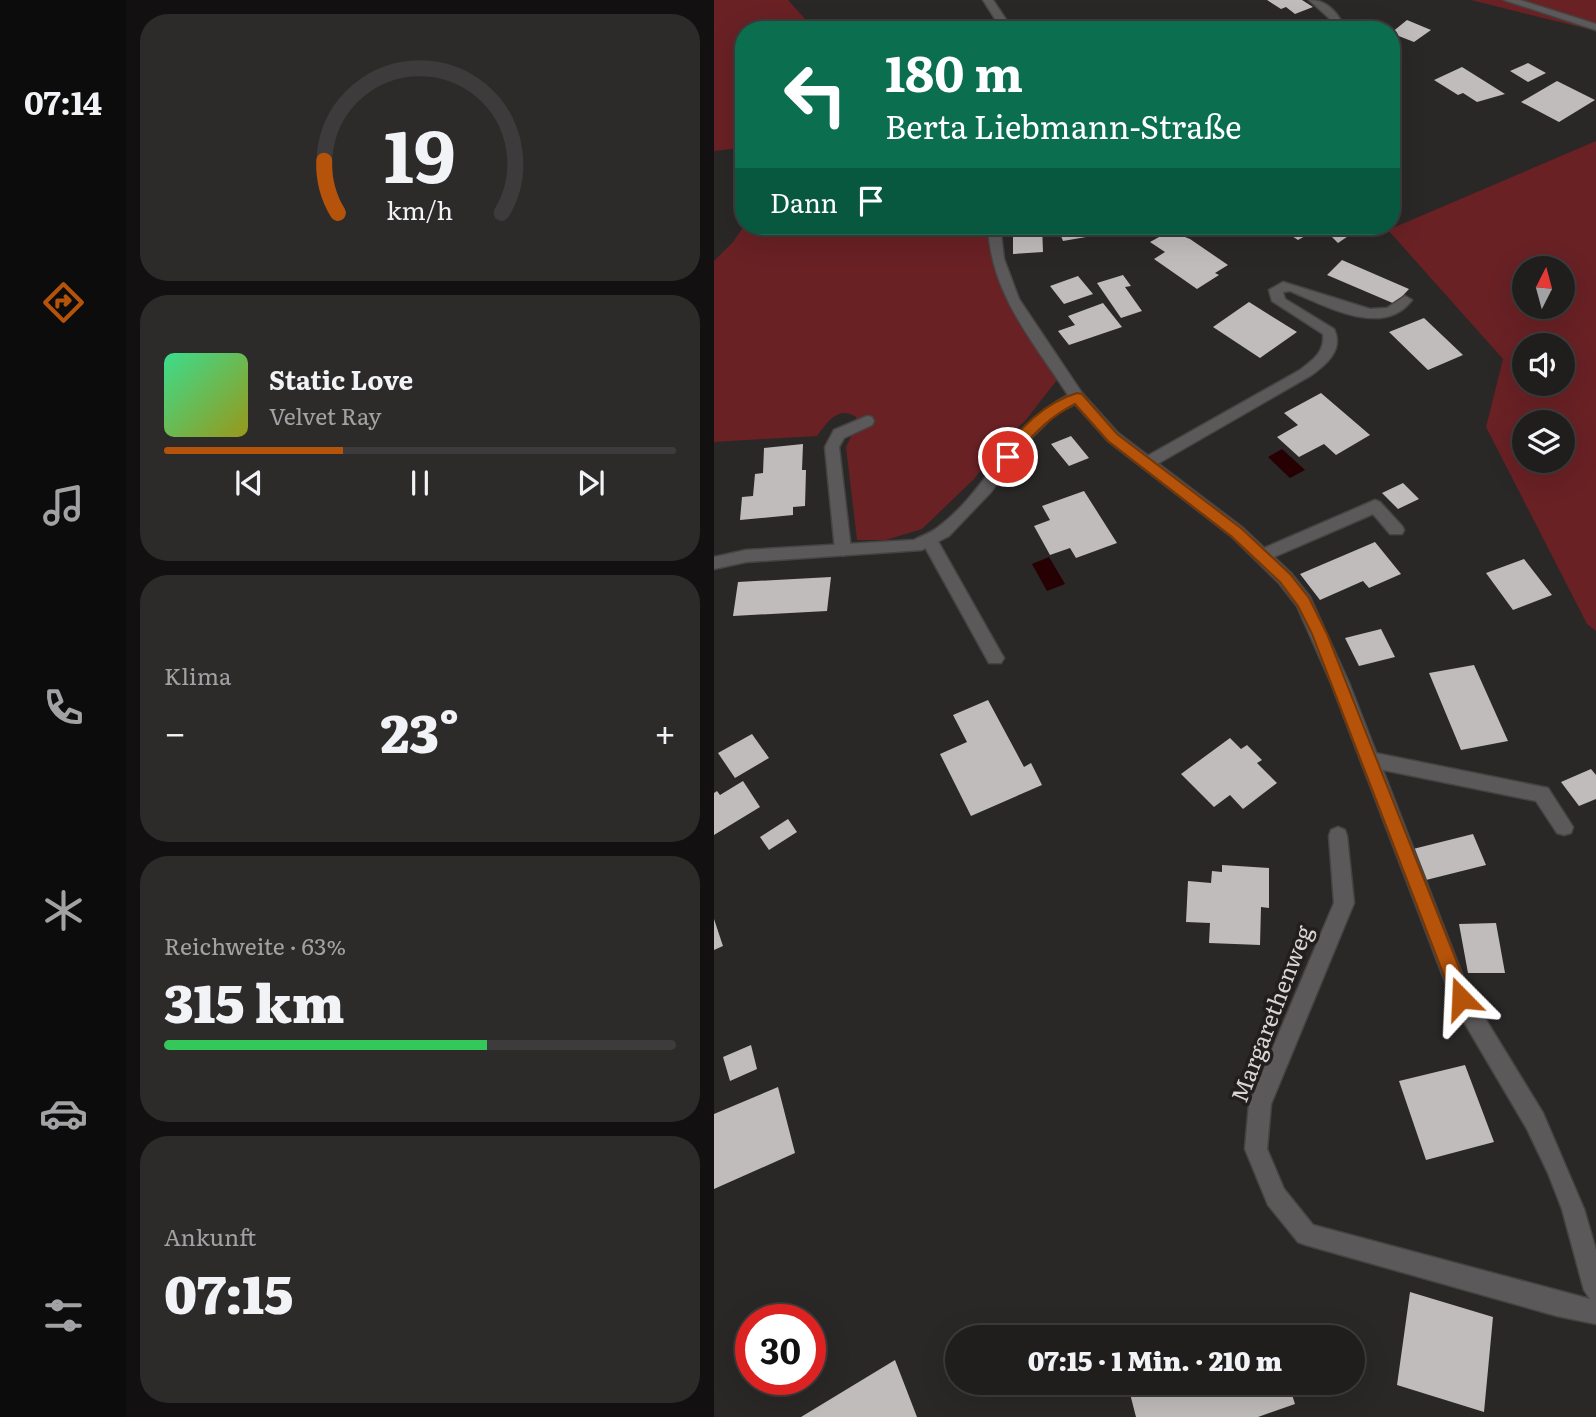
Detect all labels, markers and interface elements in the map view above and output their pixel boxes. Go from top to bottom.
text: 180 m [885,34,1023,107]
icon: left [770,49,861,140]
text: 07:14 [24,77,102,125]
text: 19 [384,98,456,206]
text: Berta Liebmann-Straße [885,101,1242,149]
text: Dann [770,182,838,221]
icon: arrive [852,182,890,220]
text: km/h [387,191,453,228]
north arrow [1512,256,1575,318]
map controls [1512,256,1575,473]
icon: directions [39,278,88,327]
button: sound [1512,333,1575,396]
text: Static Love [269,359,413,398]
text: Velvet Ray [269,398,381,432]
button: layers [1512,410,1575,473]
pin [978,427,1038,487]
icon: arrive [989,438,1027,476]
icon: previous [230,464,268,502]
icon: pause [401,464,439,502]
icon: next [572,464,610,502]
icon: music [39,481,88,530]
text: Klima [164,658,231,692]
icon: phone [39,683,88,732]
text: 23° [381,692,460,769]
text: − [164,702,186,759]
text: + [654,702,676,759]
icon: climate [39,886,88,935]
street label: Margarethenweg [1221,920,1320,1107]
text: Reichweite · 63% [164,928,346,962]
position arrow [1424,961,1498,1035]
text: 315 km [164,962,345,1039]
icon: car [39,1089,88,1138]
text: Ankunft [164,1219,256,1253]
text: 07:15 [164,1253,293,1330]
icon: filters [39,1291,88,1340]
speed limit sign: 30 [735,1304,826,1395]
text: 07:15 · 1 Min. · 210 m [1028,1340,1282,1379]

